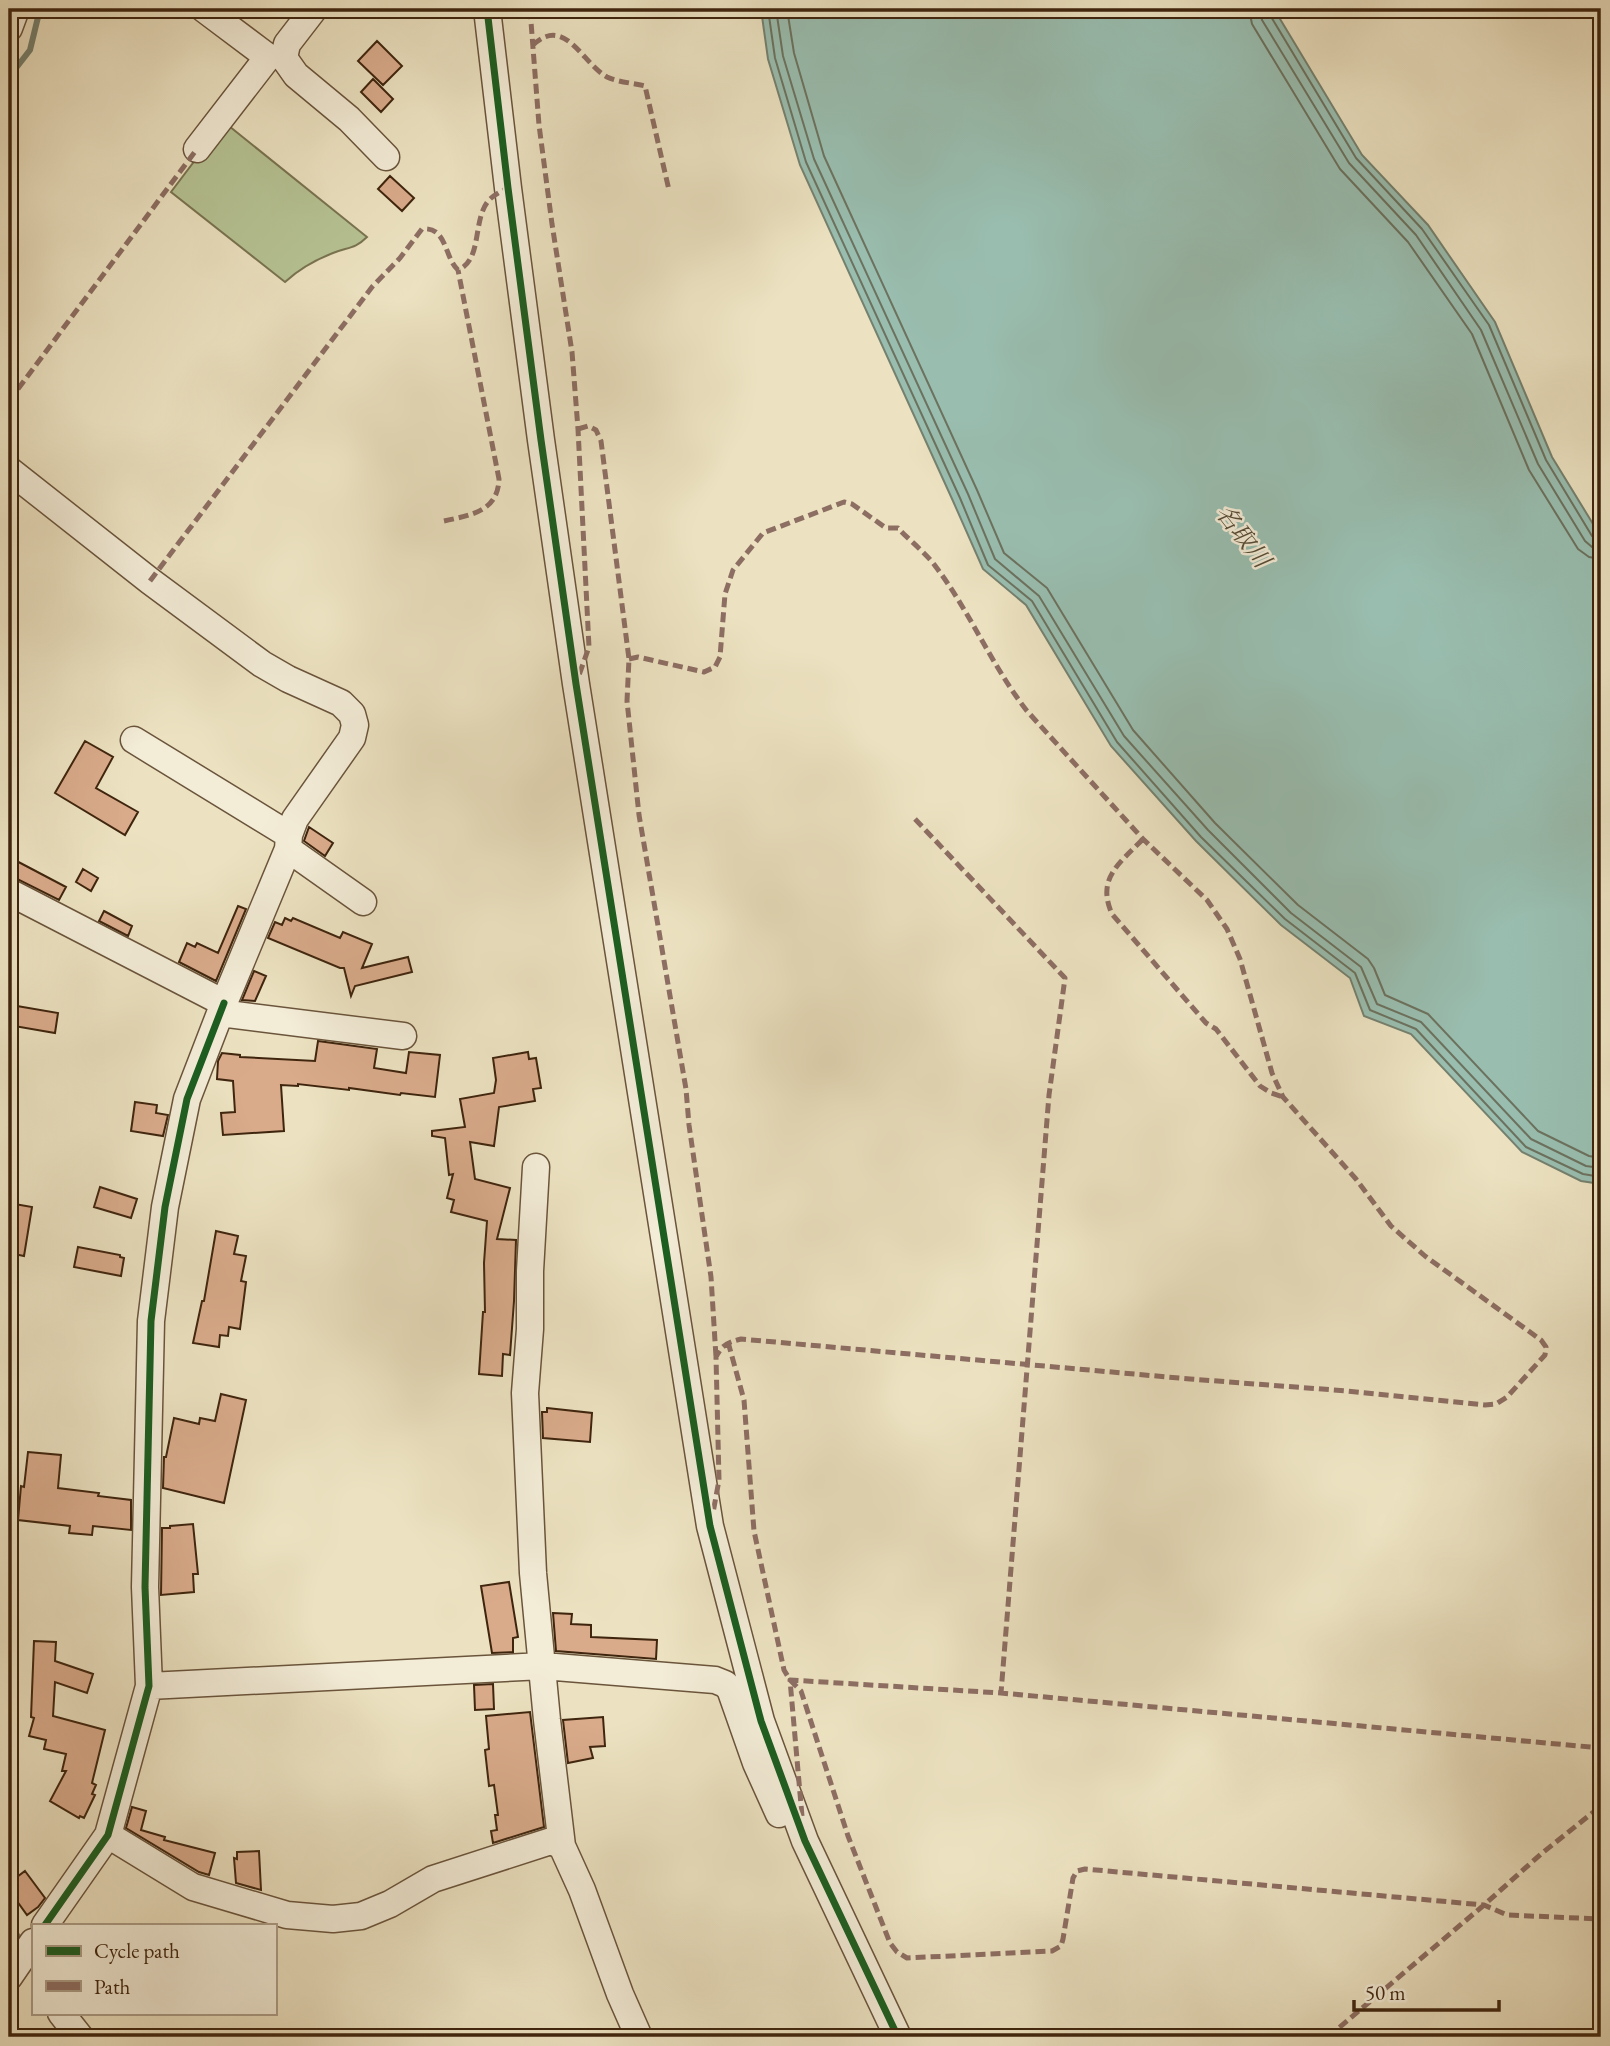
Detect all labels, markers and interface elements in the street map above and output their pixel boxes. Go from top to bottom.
water label: 名取川 [1209,498,1280,576]
legend [32,1924,276,2014]
text: Cycle path [94,1937,180,1964]
scale bar [1354,1969,1500,2013]
text: Path [94,1973,131,2000]
text: 50 m [1365,1979,1406,2006]

